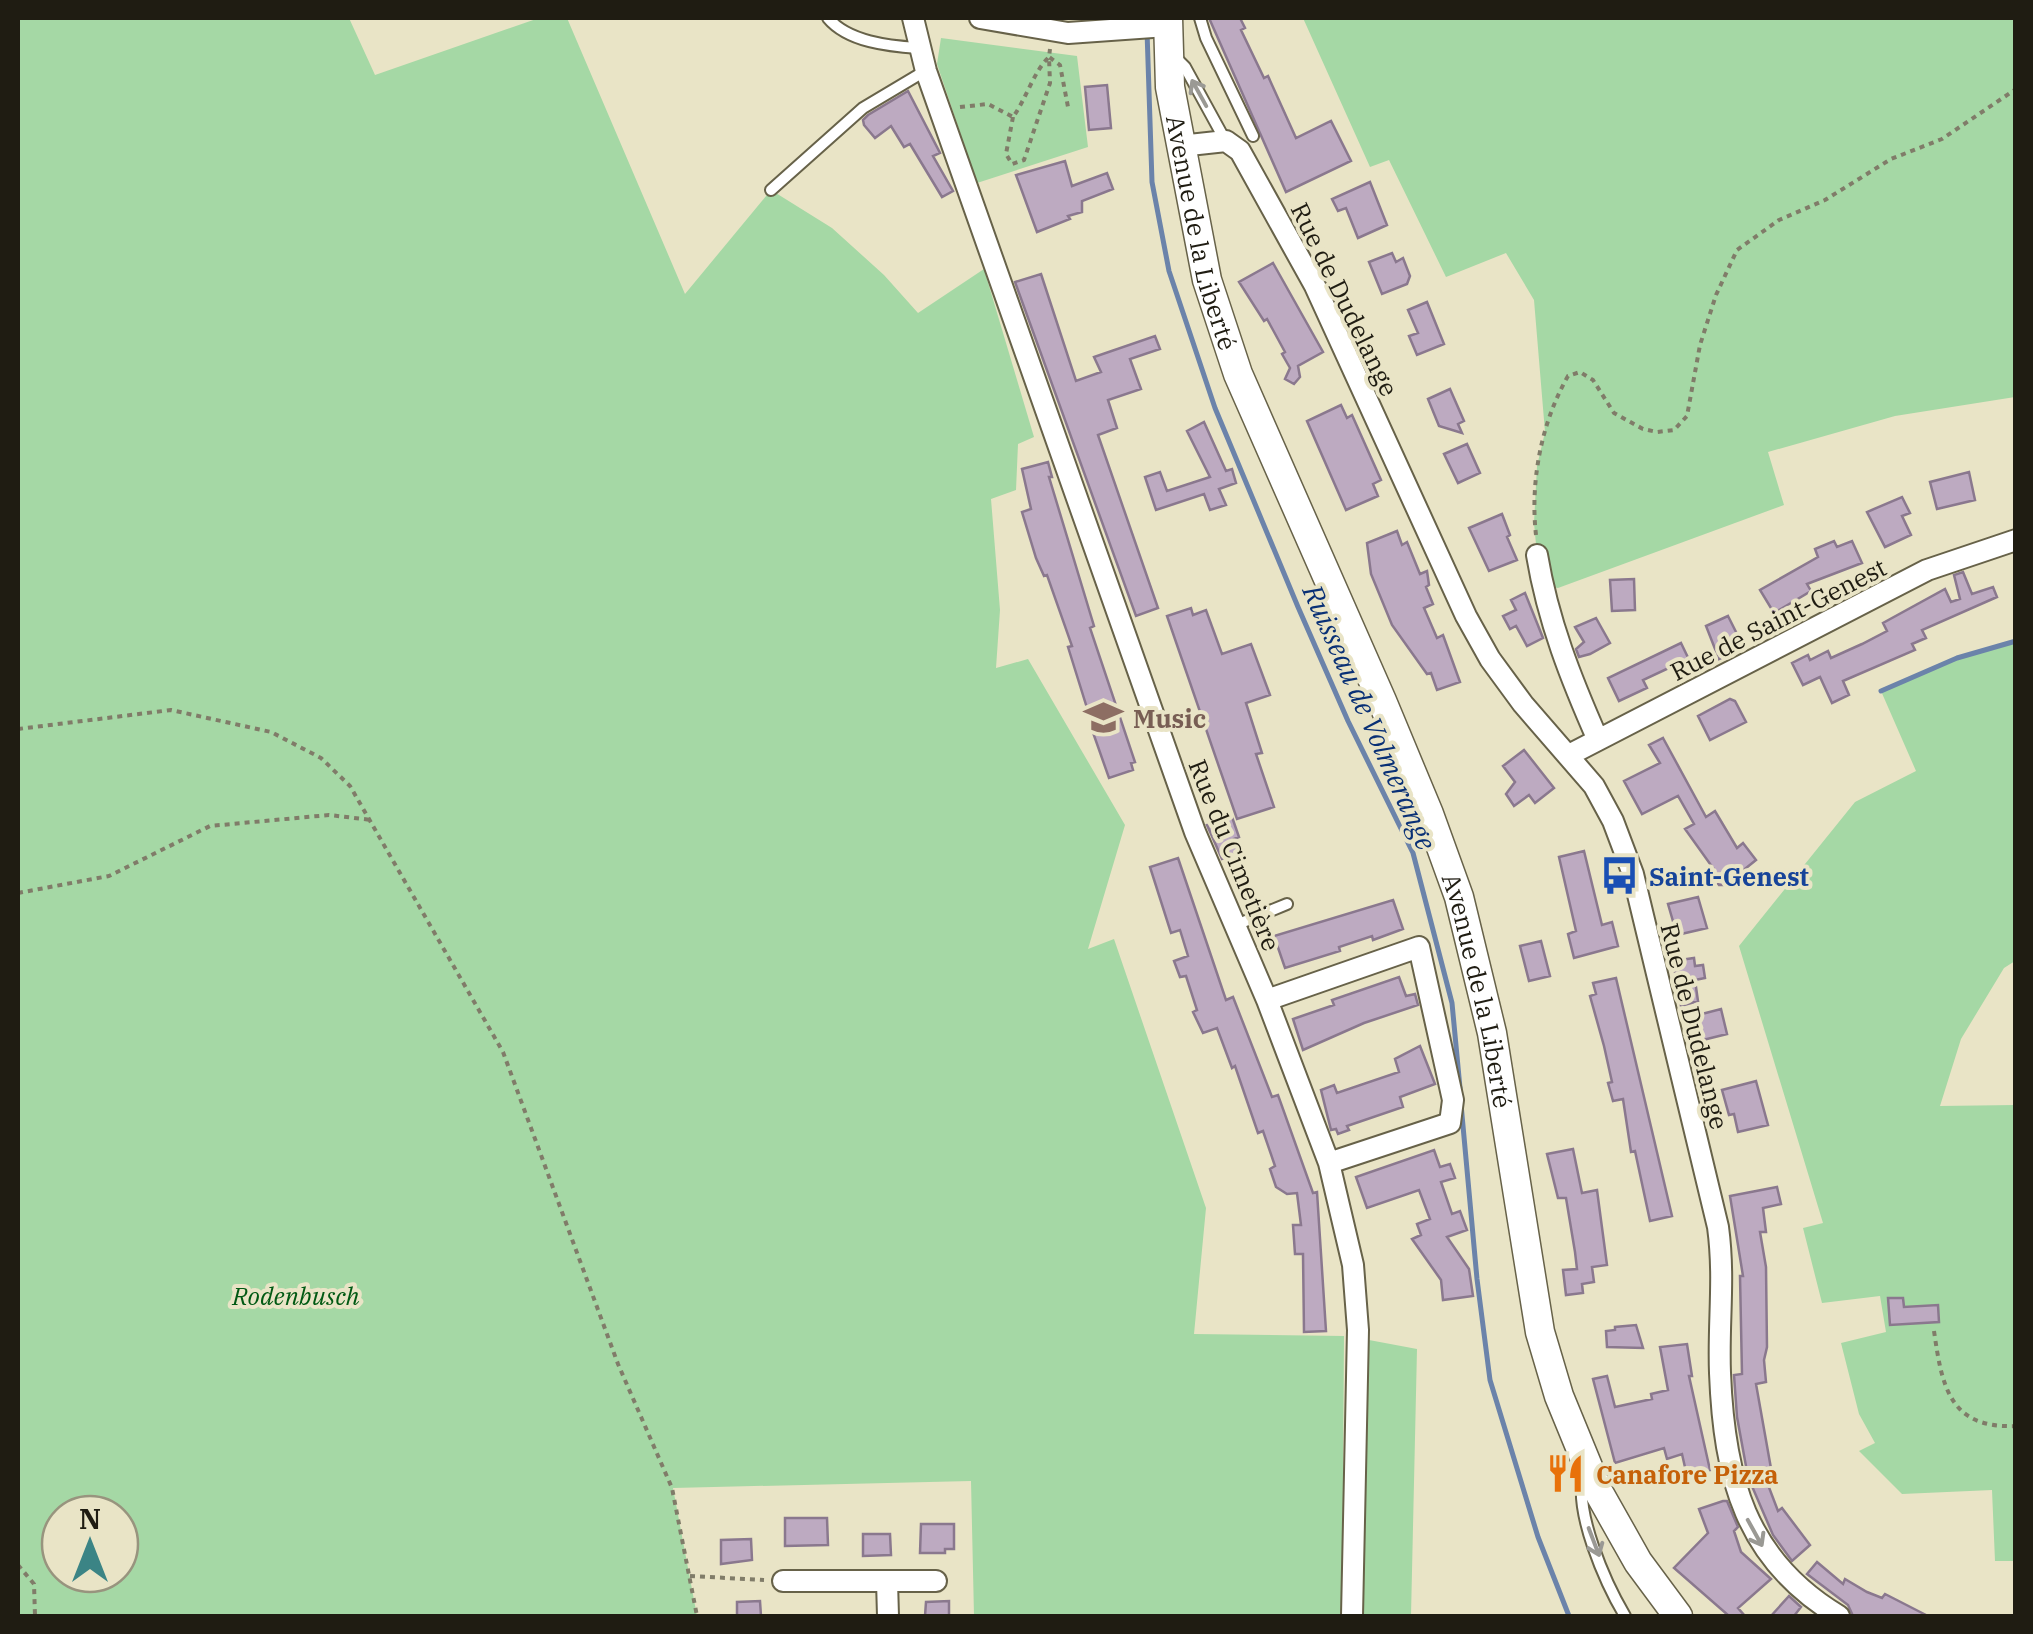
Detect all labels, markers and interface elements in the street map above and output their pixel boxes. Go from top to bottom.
one-way arrow [1189,79,1209,109]
street label: Avenue de la Liberté [1159,112,1245,354]
street label: Rue de Dudelange [1284,197,1406,401]
street label: Rue de Saint-Genest [1664,550,1892,688]
water label: Ruisseau de Volmerange [1294,578,1445,856]
school or university icon: Music [1082,697,1124,739]
place label: Music [1133,702,1206,735]
street label: Rue du Cimetière [1182,754,1288,956]
bus stop icon: Saint-Genest [1598,855,1640,897]
place label: Saint-Genest [1649,860,1809,893]
street label: Avenue de la Liberté [1435,868,1520,1110]
street label: Rue de Dudelange [1653,919,1737,1133]
park label: Rodenbusch [231,1279,360,1312]
restaurant icon: Canafore Pizza [1545,1453,1587,1495]
place label: Canafore Pizza [1596,1458,1779,1491]
north arrow [40,1494,140,1594]
text: N [79,1500,101,1537]
one-way arrow [1746,1518,1766,1547]
one-way arrow [1586,1526,1604,1556]

